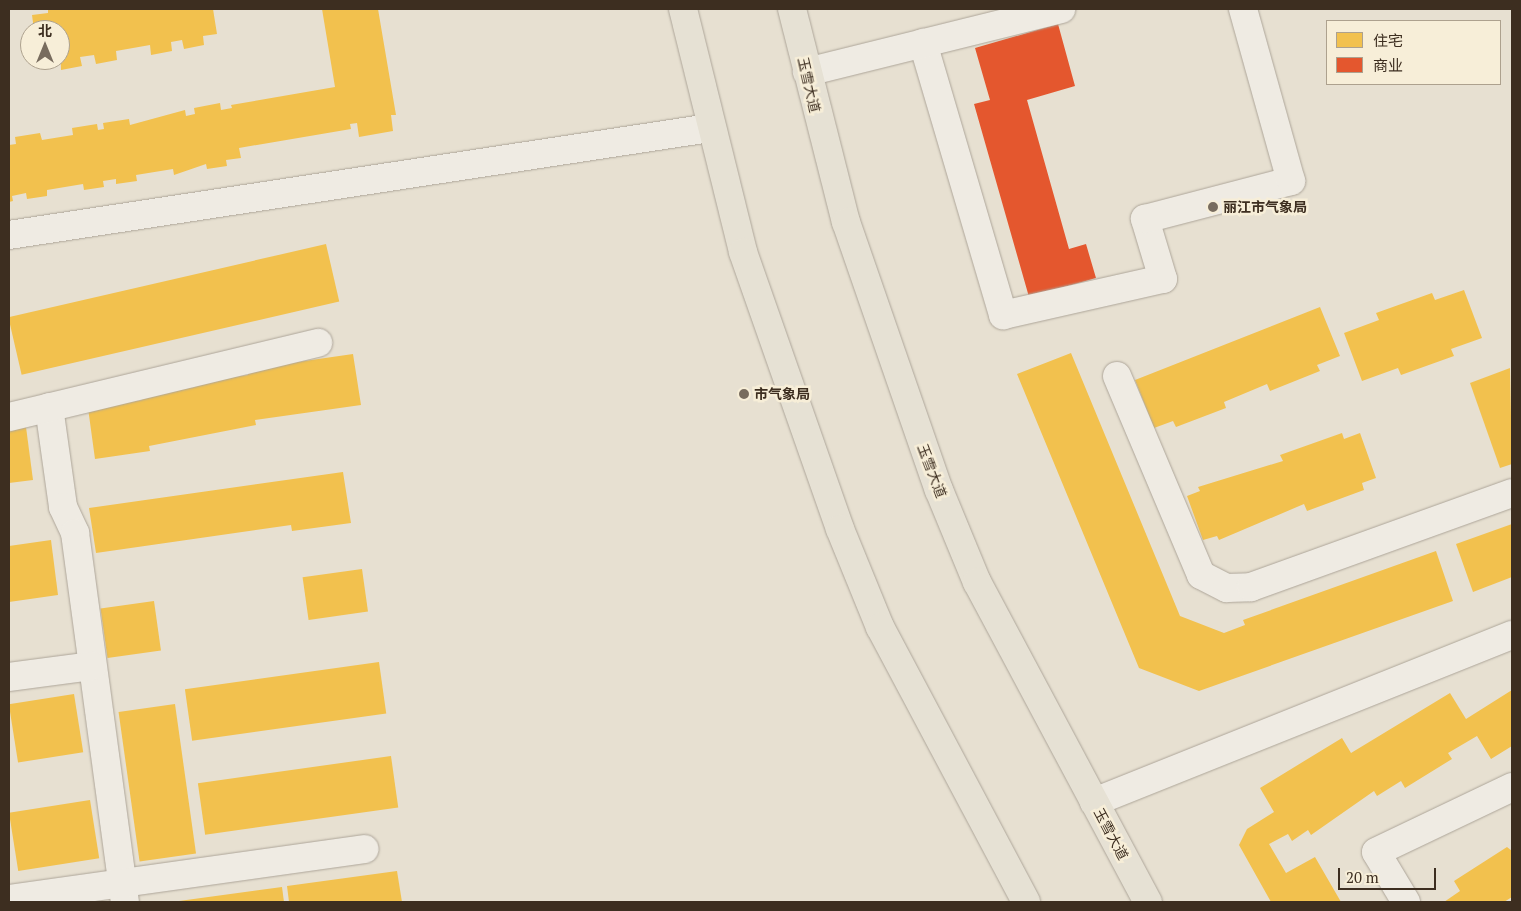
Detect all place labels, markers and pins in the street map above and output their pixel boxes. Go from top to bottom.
place label: 丽江市气象局 [1223,199,1307,215]
marker: 丽江市气象局 [1207,201,1219,213]
place label: 市气象局 [754,386,810,402]
marker: 市气象局 [738,388,750,400]

